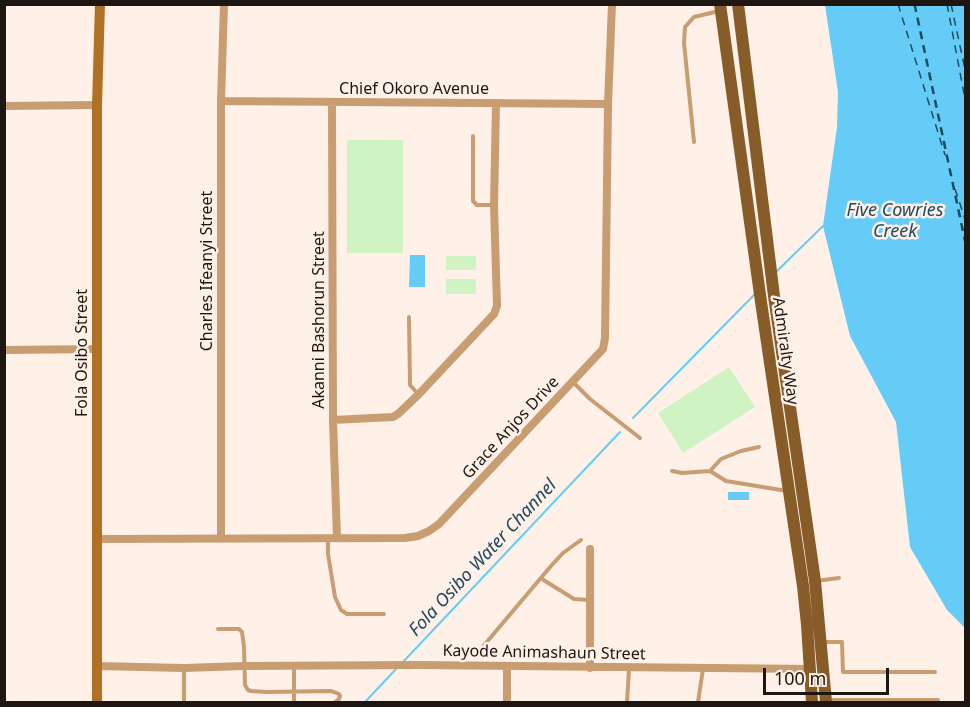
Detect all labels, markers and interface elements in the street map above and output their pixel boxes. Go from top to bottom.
street label: Chief Okoro Avenue [339,79,489,99]
street label: Charles Ifeanyi Street [197,191,217,351]
water label: Five Cowries Creek [846,200,944,242]
street label: Akanni Bashorun Street [309,231,329,409]
street label: Fola Osibo Street [72,289,92,417]
street label: Admiralty Way [768,296,802,406]
street label: Grace Anjos Drive [459,373,563,483]
water label: Fola Osibo Water Channel [405,475,561,641]
street label: Kayode Animashaun Street [442,642,646,664]
scale bar [766,656,892,694]
text: 100 m [774,666,826,690]

